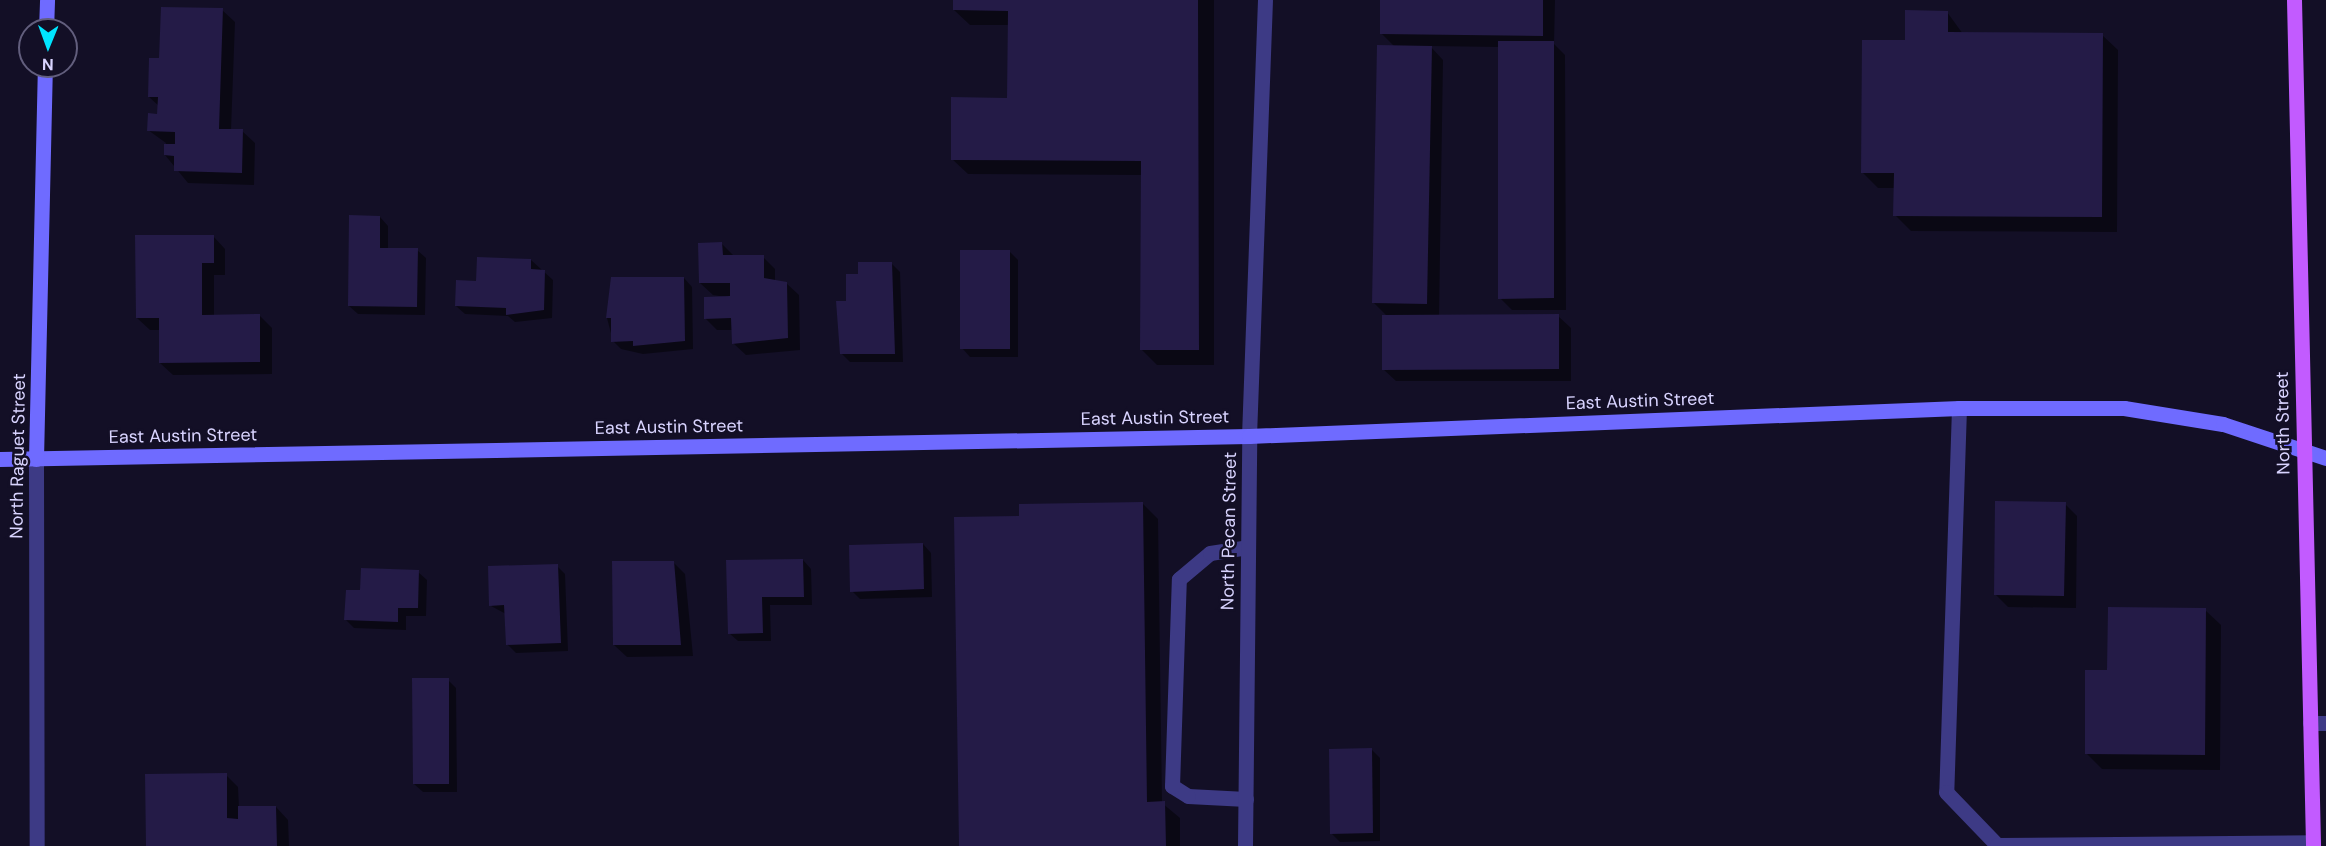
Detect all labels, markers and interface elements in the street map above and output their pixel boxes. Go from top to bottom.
north arrow [18,18,78,78]
text: N [42,54,54,75]
street label: North Street [2271,371,2295,475]
street label: North Raguet Street [6,373,30,539]
street label: East Austin Street [1565,388,1715,414]
street label: East Austin Street [1080,406,1230,430]
street label: East Austin Street [594,415,744,439]
street label: East Austin Street [108,424,258,448]
street label: North Pecan Street [1217,452,1241,610]

